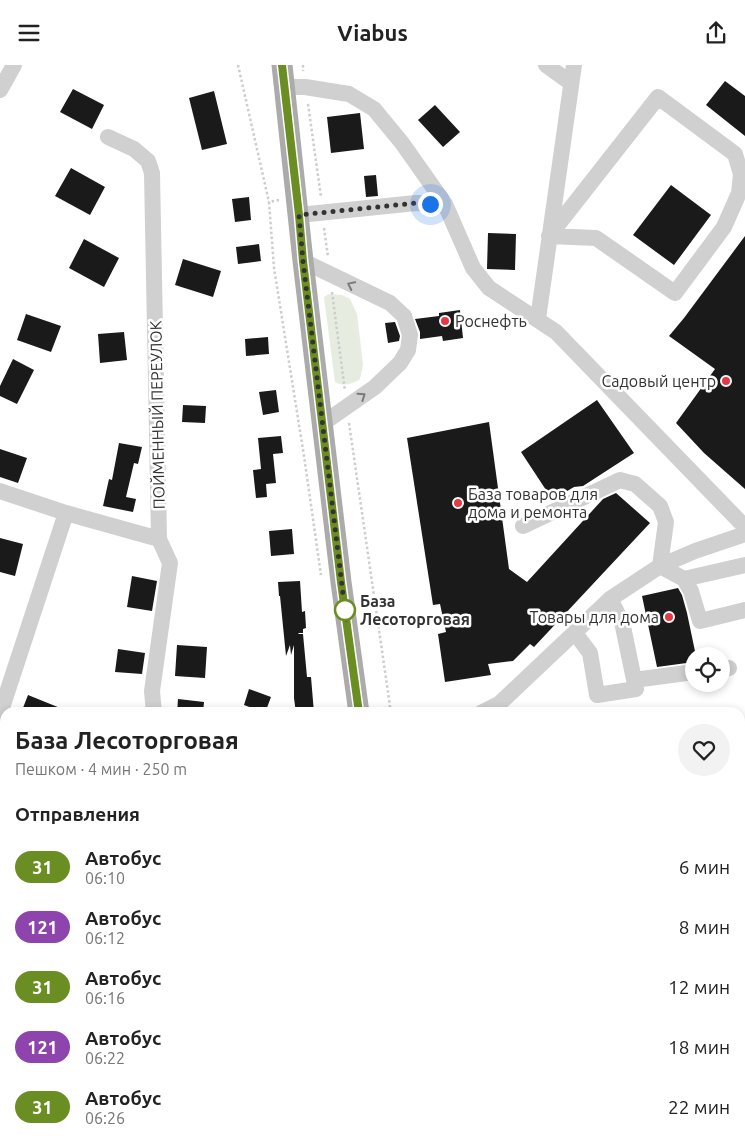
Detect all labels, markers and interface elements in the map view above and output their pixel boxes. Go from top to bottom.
icon: menu [15,19,43,47]
icon: share [702,19,730,47]
text: Viabus [337,20,408,45]
your location [418,192,443,217]
one-way arrow [347,280,356,291]
place label: Роснефть [455,312,527,330]
marker: Роснефть [439,315,451,327]
street label: ПОЙМЕННЫЙ ПЕРЕУЛОК [145,320,168,510]
place label: Садовый центр [601,372,716,390]
marker: Садовый центр [720,375,732,387]
one-way arrow [357,393,366,402]
place label: База товаров для дома и ремонта [468,485,598,521]
marker: База товаров для дома и ремонта [452,497,464,509]
place label: База Лесоторговая [360,592,470,628]
marker: База Лесоторговая [334,599,356,621]
place label: Товары для дома [530,608,659,626]
marker: Товары для дома [663,611,675,623]
map controls [685,647,730,692]
button: locate [685,647,730,692]
button: heart [678,724,730,776]
text: База Лесоторговая [15,727,239,754]
text: Пешком · 4 мин · 250 m [15,760,187,778]
text: Отправления [15,803,140,825]
text: Автобус [85,847,161,869]
text: 6 мин [679,856,730,878]
text: 31 [32,857,53,877]
text: 06:10 [85,869,125,887]
text: Автобус [85,907,161,929]
text: 8 мин [679,916,730,938]
text: 121 [27,917,58,937]
text: 06:12 [85,929,125,947]
text: Автобус [85,967,161,989]
text: 12 мин [668,976,730,998]
text: 31 [32,977,53,997]
text: 06:16 [85,989,125,1007]
text: Автобус [85,1027,161,1049]
text: 18 мин [668,1036,730,1058]
text: 121 [27,1037,58,1057]
text: 06:22 [85,1049,125,1067]
text: Автобус [85,1087,161,1109]
text: 22 мин [668,1096,730,1118]
text: 31 [32,1097,53,1117]
text: 06:26 [85,1109,125,1127]

